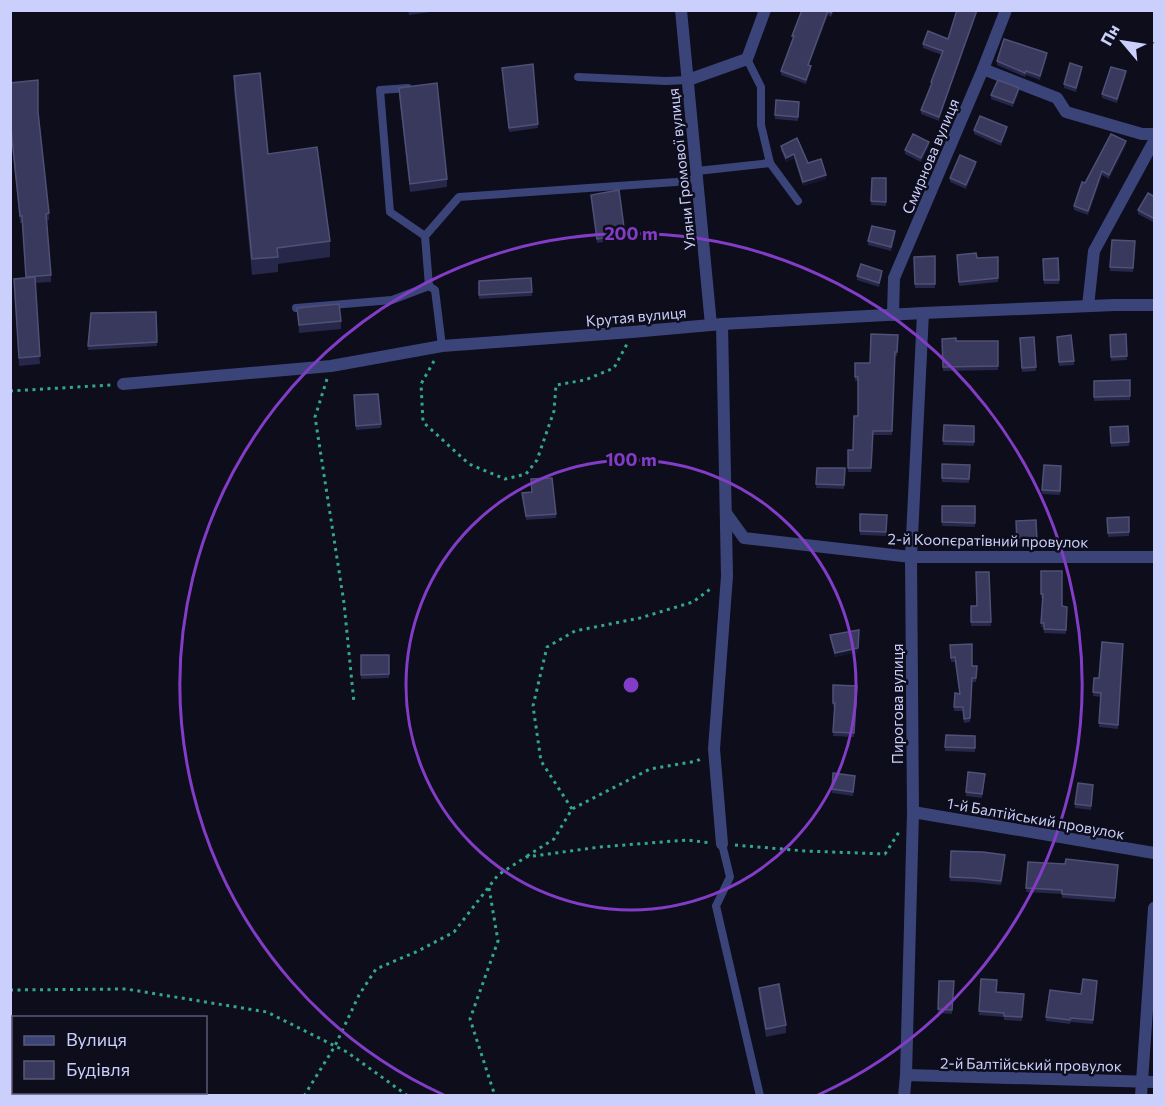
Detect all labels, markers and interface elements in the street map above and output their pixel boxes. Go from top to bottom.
north arrow [1093,12,1153,72]
text: Пн [1096,21,1123,48]
street label: Уляни Громової вулиця [664,87,698,251]
street label: Смирнова вулиця [898,96,962,216]
text: 200 m [604,222,658,244]
street label: Крутая вулиця [585,303,687,329]
text: 100 m [605,448,657,470]
street label: 2-й Коопєратівний провулок [887,529,1089,551]
street label: Пирогова вулиця [888,644,906,764]
centre of rings [621,675,641,695]
street label: 1-й Балтійський провулок [946,794,1126,842]
legend [12,1016,207,1094]
text: Вулиця [66,1028,127,1050]
street label: 2-й Балтійський провулок [940,1053,1122,1075]
text: Будівля [66,1058,130,1080]

